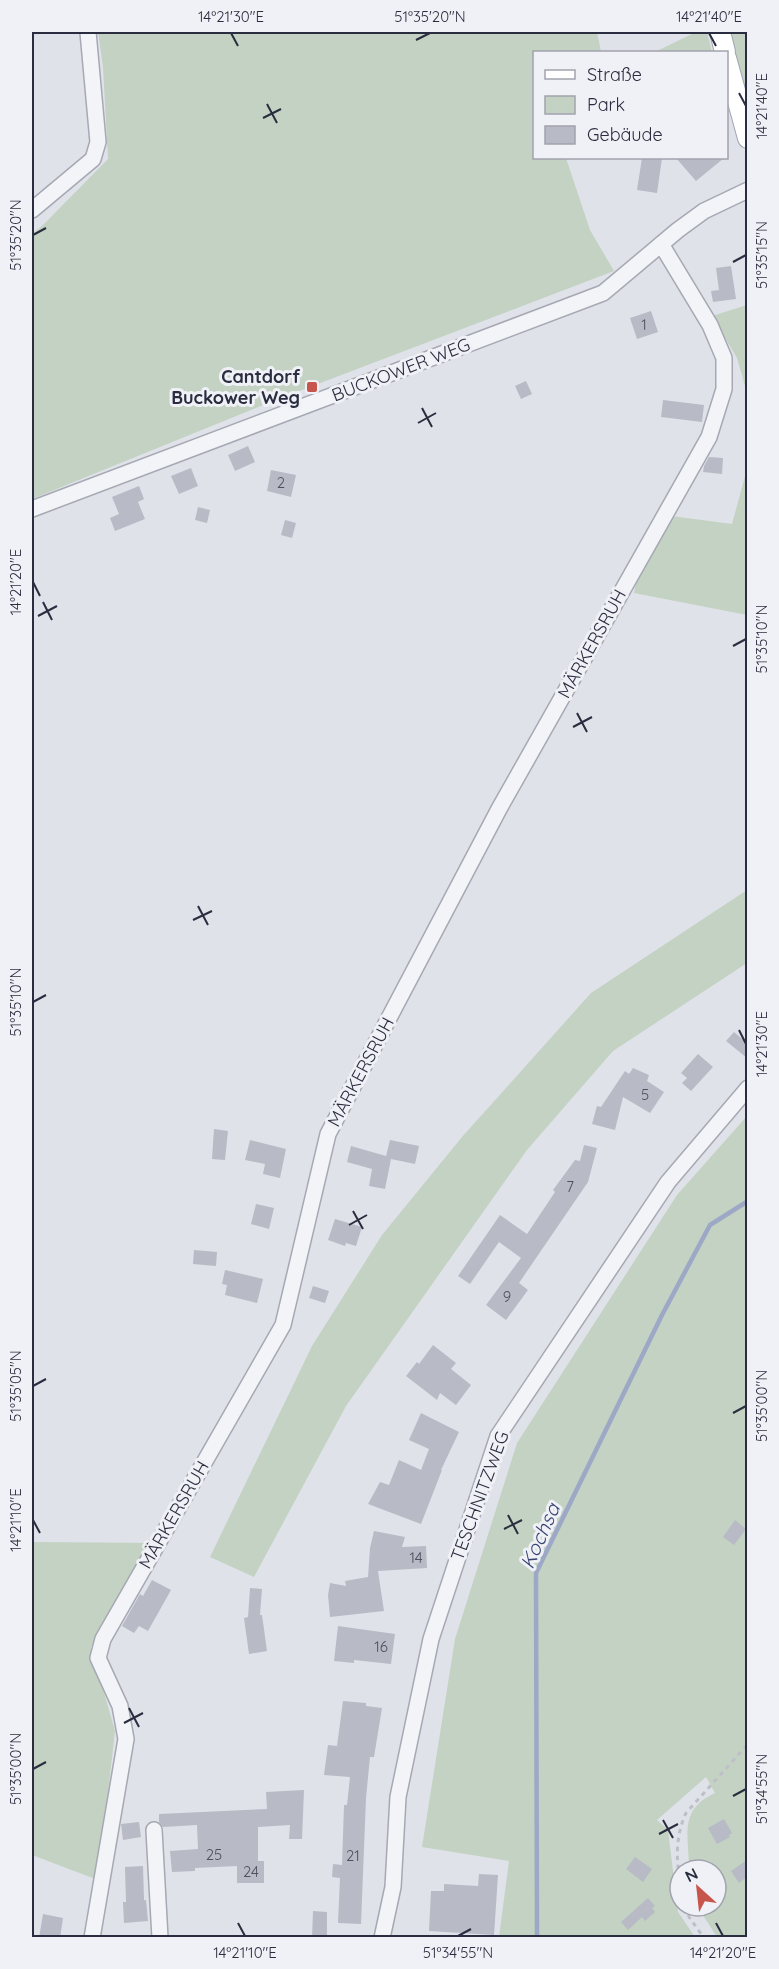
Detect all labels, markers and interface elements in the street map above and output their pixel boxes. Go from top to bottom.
text: 14°21'30"E [198,7,264,26]
text: 51°35'20"N [394,7,466,26]
text: 14°21'40"E [676,7,742,26]
legend [533,51,728,159]
text: Straße [587,63,642,86]
text: 14°21'40"E [752,73,771,139]
text: Park [587,93,625,116]
text: Gebäude [587,123,663,146]
text: 51°35'20"N [6,199,25,271]
text: 51°35'15"N [752,221,771,289]
house number: 1 [641,315,647,334]
street label: BUCKOWER WEG [328,333,473,406]
place label: Cantdorf Buckower Weg [171,365,300,409]
marker: Cantdorf Buckower Weg [305,380,319,394]
house number: 2 [277,473,285,492]
text: 14°21'20"E [6,549,25,615]
street label: MÄRKERSRUH [552,585,631,702]
text: 51°35'10"N [752,605,771,673]
text: 51°35'10"N [6,968,25,1036]
text: 14°21'30"E [752,1011,771,1077]
street label: MÄRKERSRUH [322,1013,399,1131]
house number: 5 [641,1085,649,1104]
house number: 7 [566,1177,574,1196]
house number: 9 [503,1287,511,1306]
text: 51°35'05"N [6,1350,25,1422]
text: 51°35'00"N [752,1370,771,1442]
street label: TESCHNITZWEG [445,1428,514,1564]
street label: MÄRKERSRUH [133,1457,214,1573]
text: 14°21'10"E [6,1488,25,1552]
water label: Kochsa [514,1498,566,1572]
house number: 14 [409,1548,423,1567]
house number: 16 [374,1637,388,1656]
text: 51°35'00"N [6,1733,25,1805]
text: 51°34'55"N [752,1754,771,1824]
house number: 25 [206,1845,222,1864]
house number: 21 [346,1846,360,1865]
north arrow [668,1858,728,1918]
house number: 24 [243,1862,259,1881]
text: N [681,1863,701,1886]
text: 14°21'10"E [213,1943,277,1962]
text: 51°34'55"N [423,1943,493,1962]
text: 14°21'20"E [690,1943,756,1962]

